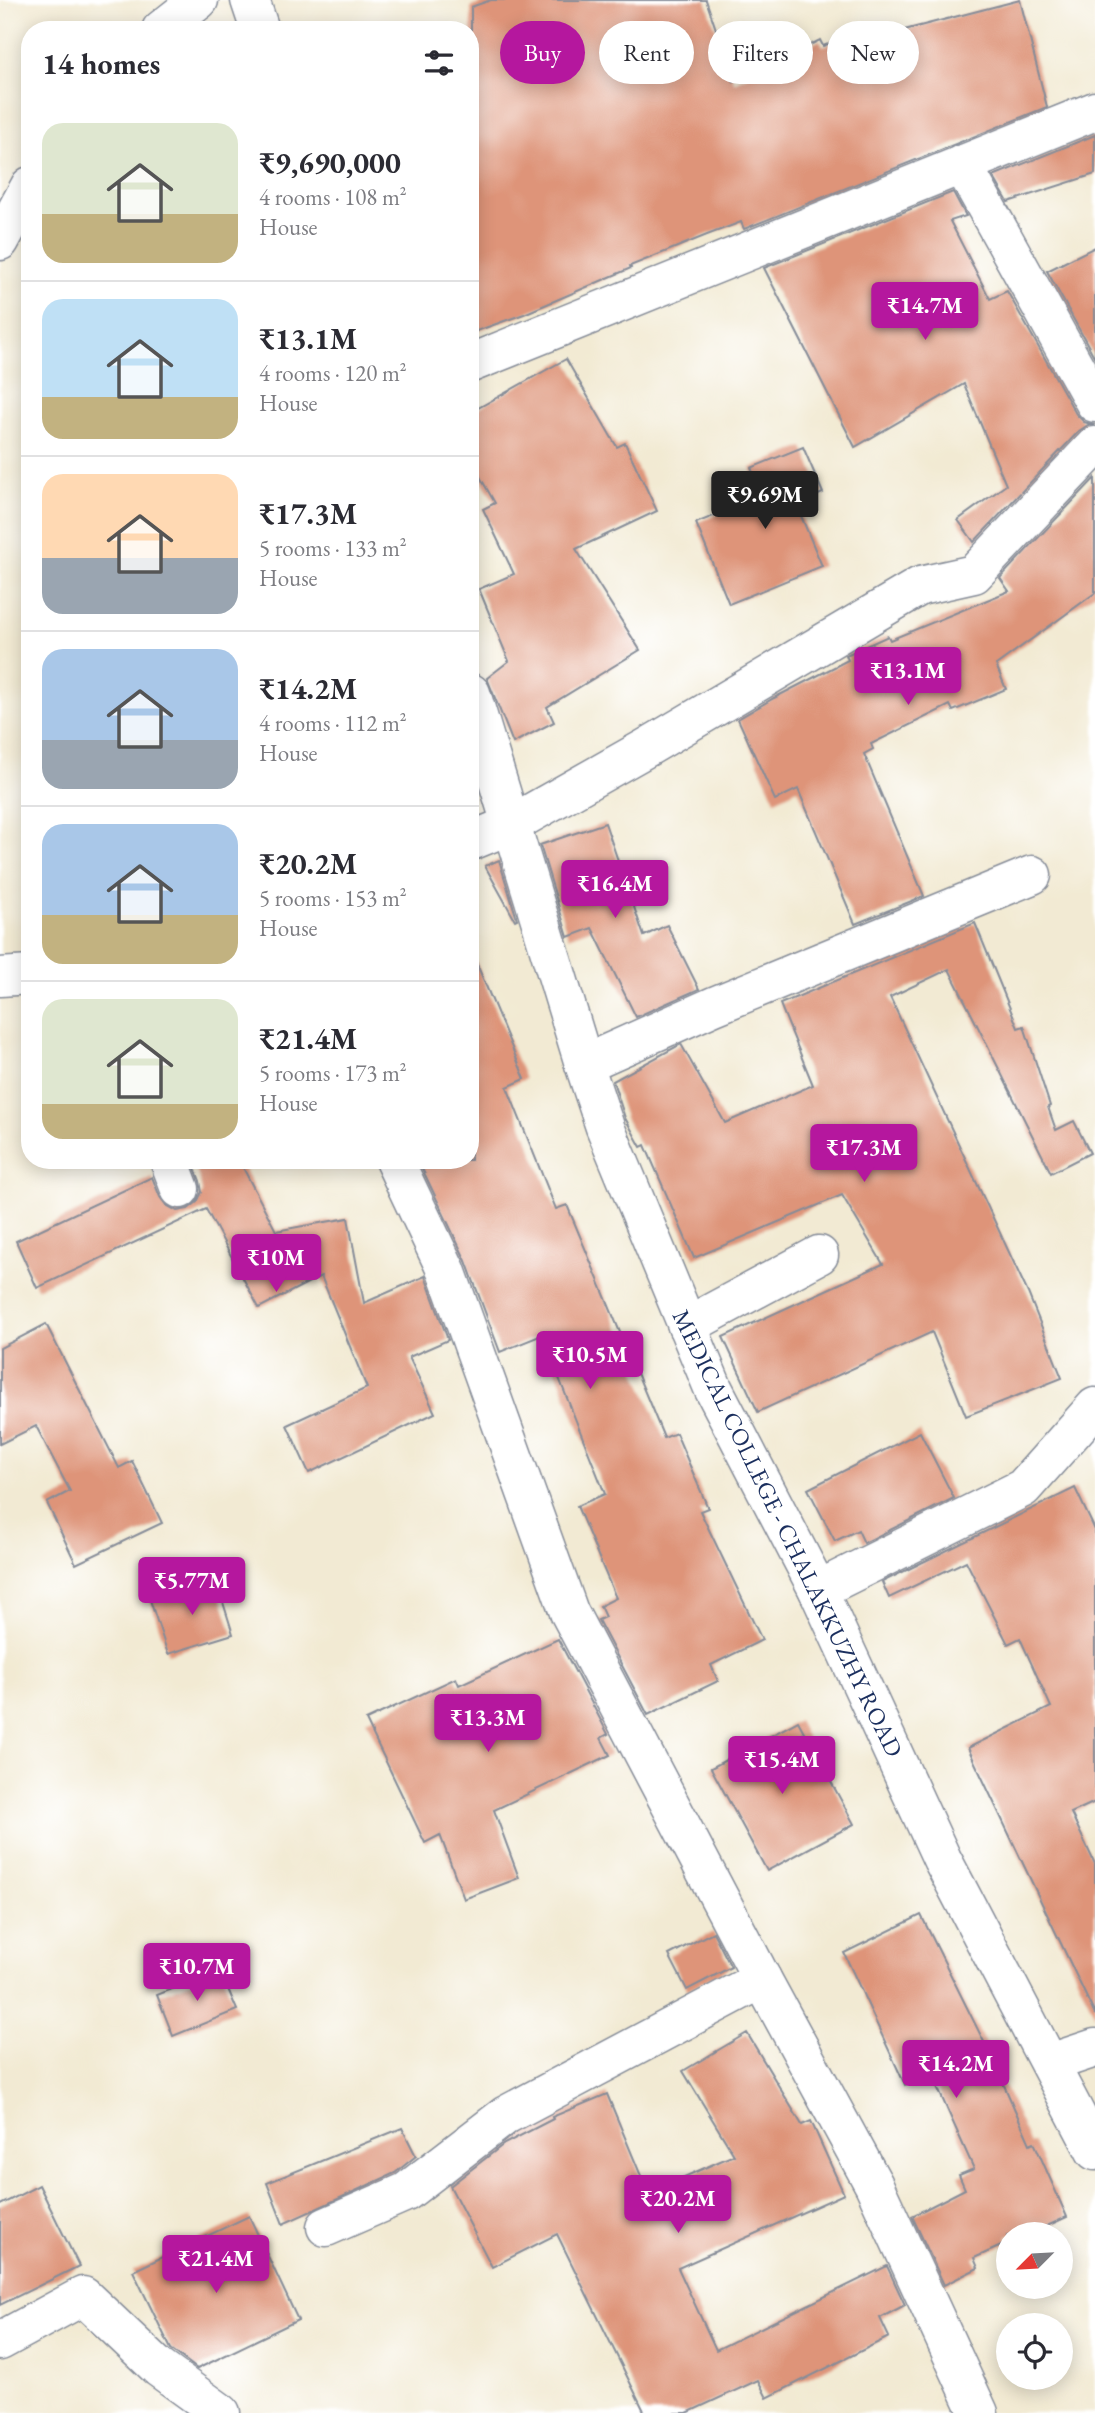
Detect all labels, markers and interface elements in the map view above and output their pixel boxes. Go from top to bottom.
chip: Buy [500,21,585,84]
chip: Rent [599,21,694,84]
chip: Filters [708,21,813,84]
chip: New [827,21,919,84]
text: 14 homes [42,44,160,83]
icon: filters [420,44,458,82]
text: ₹9,690,000 [259,143,401,182]
icon: home [98,151,182,235]
text: 4 rooms · 108 m² [259,182,407,212]
text: House [259,212,318,242]
pin: ₹14.7M [868,282,982,342]
text: ₹14.7M [887,290,963,320]
text: ₹13.1M [259,319,357,358]
icon: home [98,327,182,411]
text: 4 rooms · 120 m² [259,358,407,388]
text: House [259,388,318,418]
pin: ₹9.69M [708,472,822,531]
text: ₹9.69M [727,479,803,509]
text: ₹17.3M [259,494,357,533]
icon: home [98,502,182,586]
text: 5 rooms · 133 m² [259,533,407,563]
text: House [259,563,318,593]
pin: ₹13.1M [851,648,965,707]
text: ₹13.1M [870,655,946,685]
text: ₹14.2M [259,669,357,708]
icon: home [98,677,182,761]
text: 4 rooms · 112 m² [259,708,407,738]
text: House [259,738,318,768]
text: ₹20.2M [259,844,357,883]
icon: home [98,852,182,936]
pin: ₹16.4M [558,860,672,920]
text: ₹16.4M [577,868,653,898]
text: 5 rooms · 153 m² [259,883,407,913]
text: House [259,913,318,943]
text: ₹21.4M [259,1019,357,1058]
icon: home [98,1027,182,1111]
text: 5 rooms · 173 m² [259,1058,407,1088]
text: House [259,1088,318,1118]
pin: ₹17.3M [807,1124,921,1184]
text: ₹17.3M [826,1132,902,1162]
pin: ₹10M [235,1234,317,1294]
text: ₹10M [247,1242,305,1272]
street label: MEDICAL COLLEGE - CHALAKKUZHY ROAD [666,1304,910,1762]
pin: ₹10.5M [533,1332,647,1391]
text: ₹10.5M [552,1339,628,1369]
pin: ₹5.77M [135,1558,249,1617]
text: ₹5.77M [154,1565,230,1595]
pin: ₹13.3M [431,1694,545,1754]
text: ₹13.3M [450,1702,526,1732]
pin: ₹15.4M [725,1736,839,1796]
text: ₹15.4M [744,1744,820,1774]
pin: ₹10.7M [140,1944,254,2003]
text: ₹10.7M [159,1951,235,1981]
pin: ₹14.2M [899,2040,1013,2100]
text: ₹14.2M [918,2048,994,2078]
pin: ₹20.2M [621,2176,735,2235]
text: ₹20.2M [640,2183,716,2213]
north arrow [996,2222,1073,2300]
map controls [996,2222,1073,2390]
pin: ₹21.4M [159,2236,273,2295]
text: ₹21.4M [178,2243,254,2273]
button: locate [996,2313,1073,2390]

